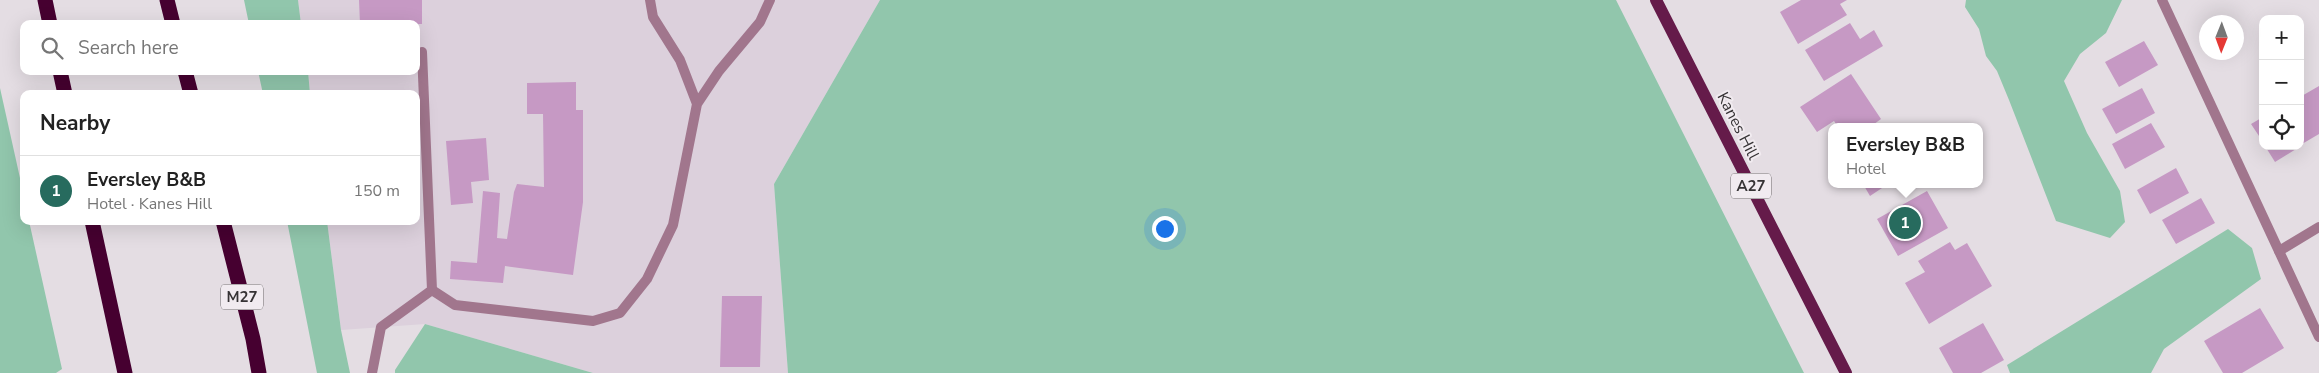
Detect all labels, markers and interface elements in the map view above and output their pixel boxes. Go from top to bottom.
north arrow [2199,15,2244,60]
map controls [2259,15,2304,150]
button: + [2259,15,2304,60]
search box [20,20,420,75]
icon: search [38,34,66,62]
text: Search here [78,35,179,61]
button: − [2259,60,2304,105]
street label: Kanes Hill [1712,88,1765,164]
button: locate [2259,105,2304,150]
text: Nearby [40,109,110,137]
popup [1828,123,1983,188]
text: Eversley B&B [1846,132,1965,158]
text: Hotel [1846,158,1886,180]
text: Eversley B&B [87,167,206,193]
road number: A27 [1731,174,1771,198]
text: 1 [51,180,61,202]
text: 150 m [353,180,400,202]
text: Hotel · Kanes Hill [87,193,212,215]
pin: 1 [1889,204,1921,242]
your location [1152,216,1178,242]
road number: M27 [221,284,263,310]

